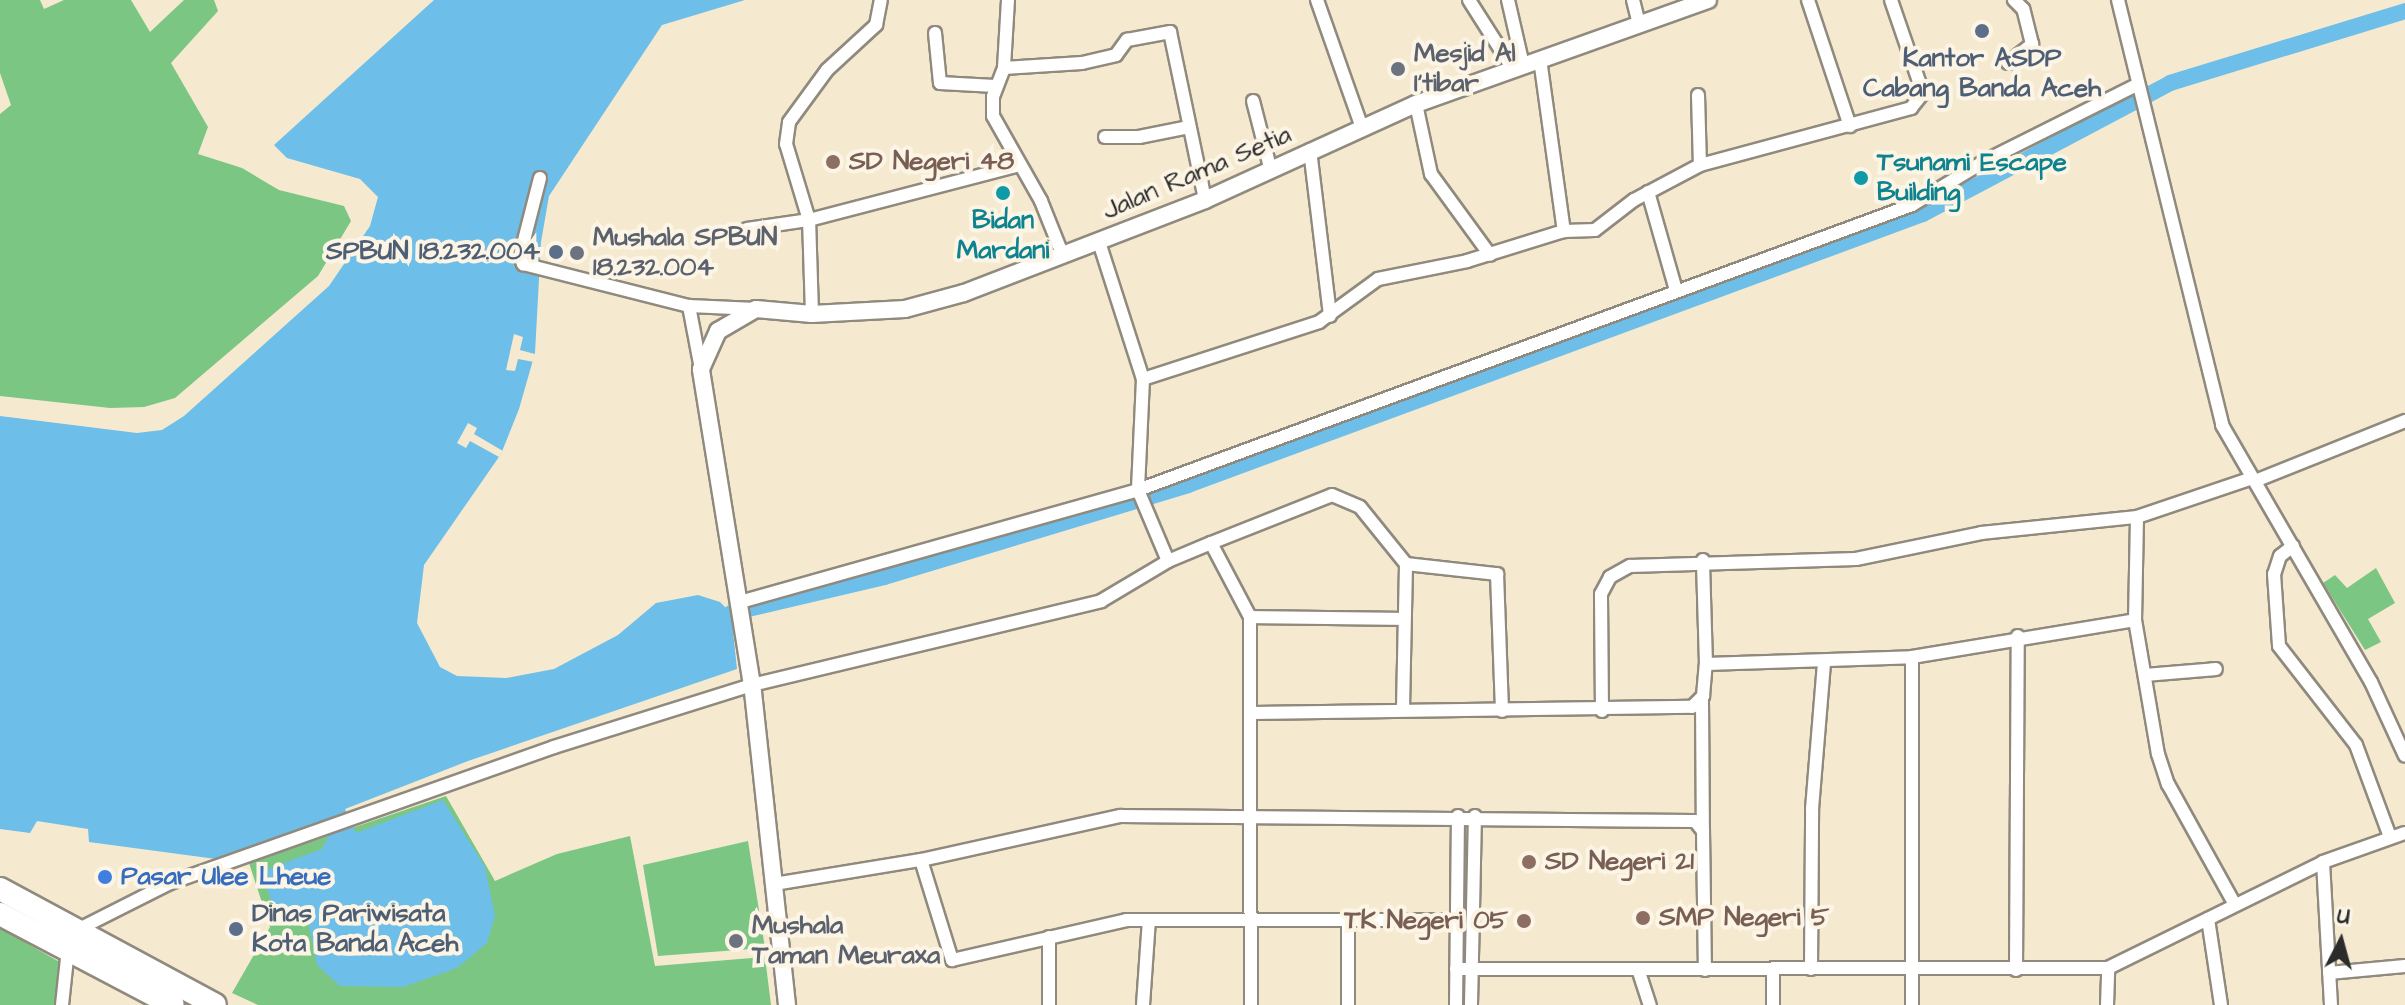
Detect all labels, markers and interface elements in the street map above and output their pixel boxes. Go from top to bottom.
marker: Kantor ASDP Cabang Banda Aceh [1973,22,1991,40]
place label: Mesjid Al I'tibar [1414,38,1516,100]
place label: Kantor ASDP Cabang Banda Aceh [1863,43,2101,104]
marker: Mesjid Al I'tibar [1389,60,1407,78]
street label: Jalan Rama Setia [1098,119,1296,227]
place label: SD Negeri 48 [849,146,1014,178]
place label: Tsunami Escape Building [1877,147,2067,208]
marker: SD Negeri 48 [824,153,842,171]
marker: Tsunami Escape Building [1852,169,1870,187]
marker: Bidan Mardani [994,184,1012,202]
place label: Bidan Mardani [957,205,1049,266]
place label: Mushala SPBUN 18.232.004 [593,222,777,284]
place label: SPBUN 18.232.004 [326,236,540,268]
marker: SPBUN 18.232.004 [547,243,565,261]
marker: Mushala SPBUN 18.232.004 [568,244,586,262]
place label: SD Negeri 21 [1545,846,1694,878]
marker: SD Negeri 21 [1520,853,1538,871]
place label: Pasar Ulee Lheue [121,861,331,893]
marker: Pasar Ulee Lheue [96,868,114,886]
place label: Dinas Pariwisata Kota Banda Aceh [252,898,458,960]
north arrow [2301,901,2381,981]
text: U [2336,901,2351,933]
place label: SMP Negeri 5 [1659,902,1829,934]
place label: TK Negeri 05 [1344,905,1508,937]
marker: SMP Negeri 5 [1634,909,1652,927]
place label: Mushala Taman Meuraxa [752,910,940,972]
marker: TK Negeri 05 [1515,912,1533,930]
marker: Dinas Pariwisata Kota Banda Aceh [227,920,245,938]
marker: Mushala Taman Meuraxa [727,932,745,950]

